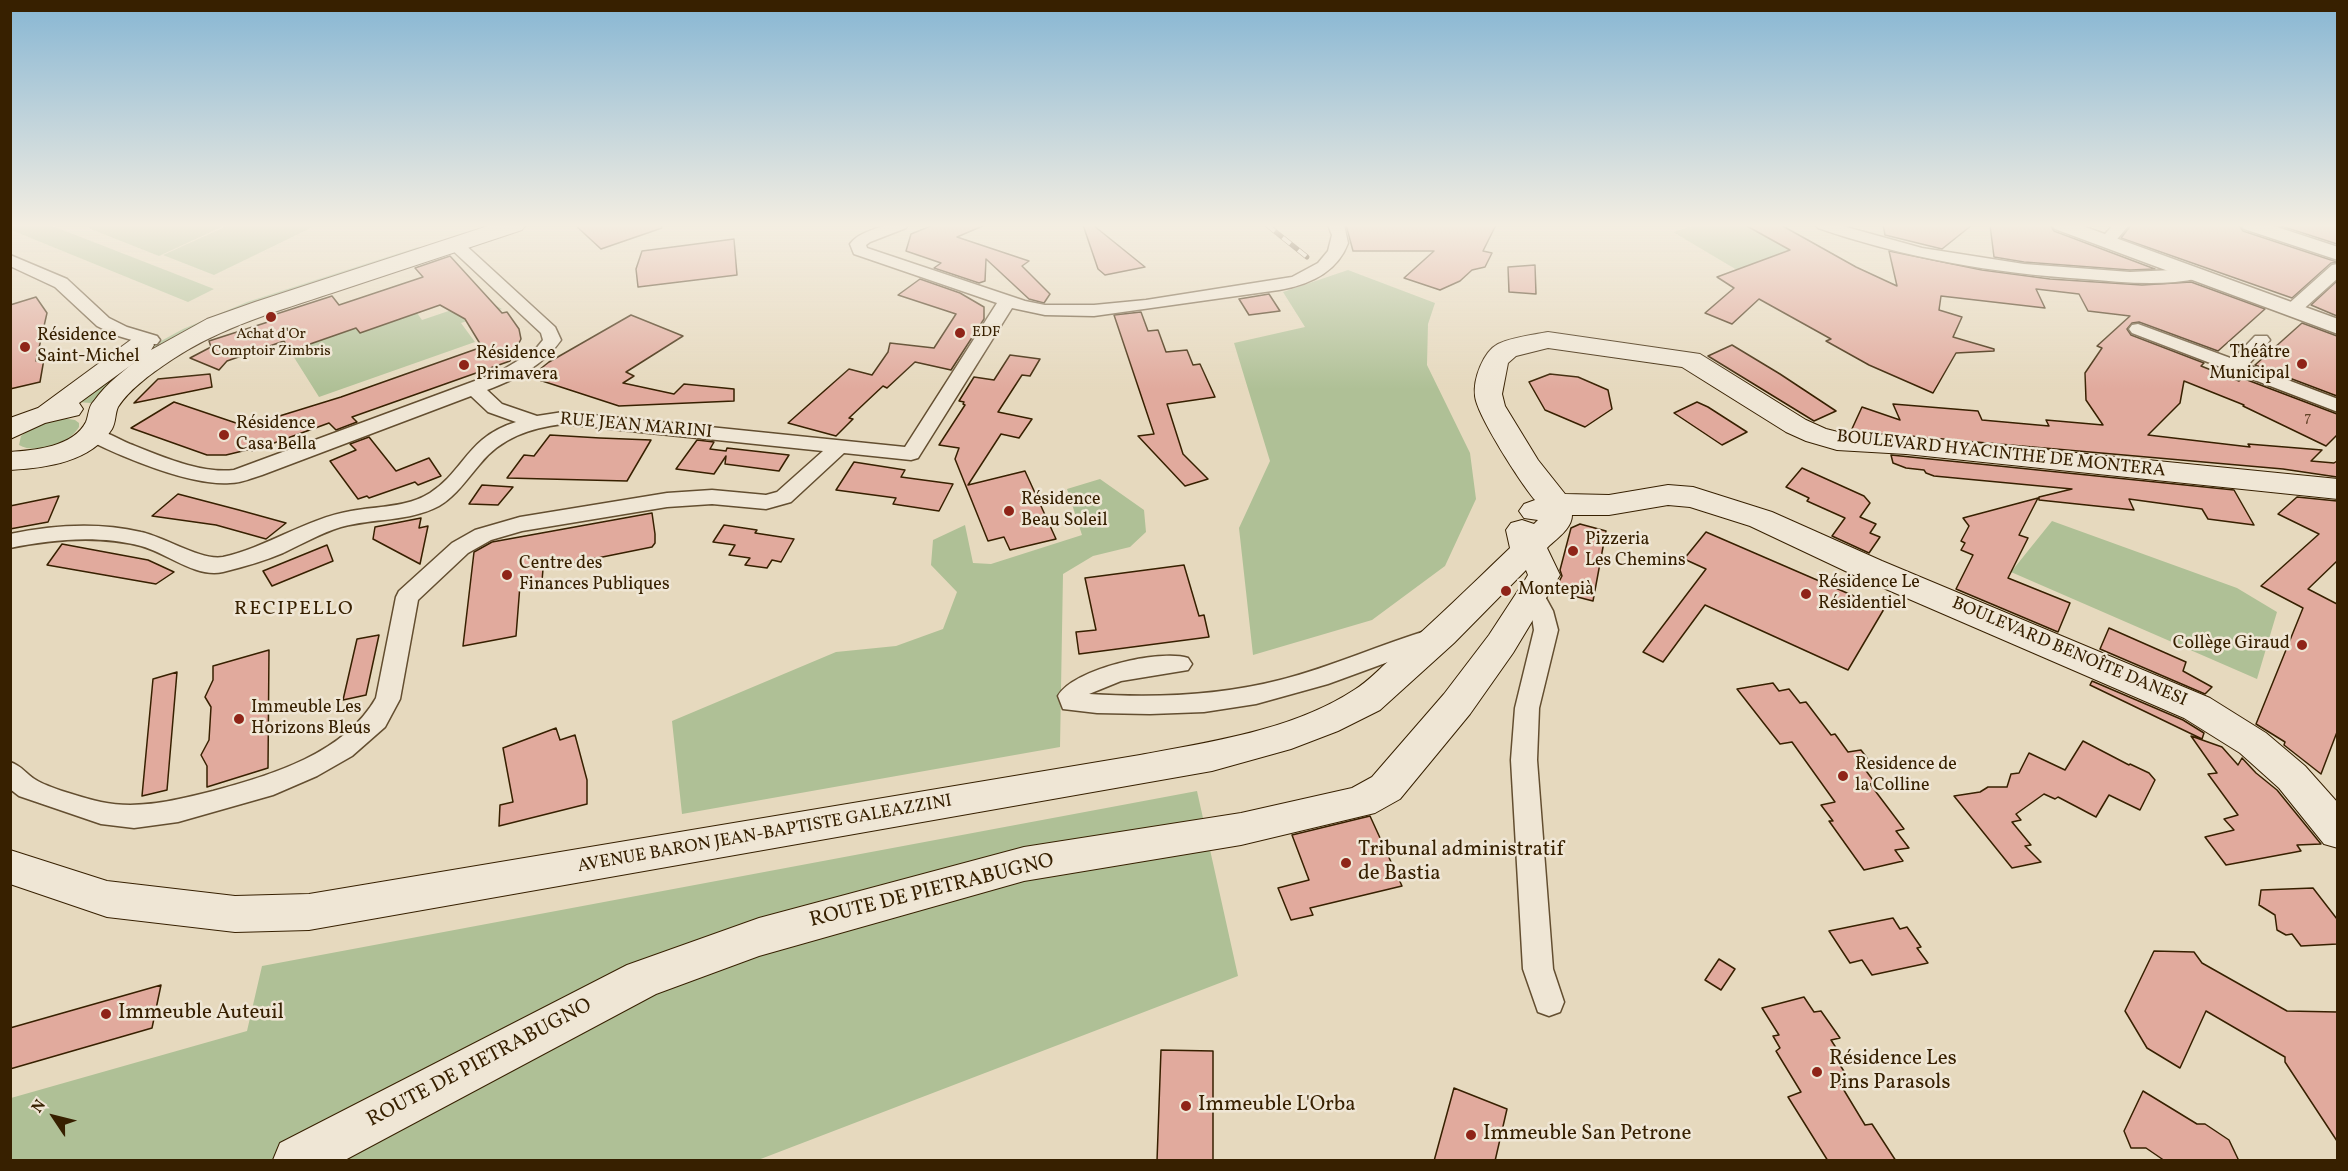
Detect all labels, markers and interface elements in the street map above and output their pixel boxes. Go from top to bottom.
marker: Achat d'Or Comptoir Zimbris [264,310,278,324]
place label: EDF [972,324,1000,342]
place label: Résidence Saint-Michel [37,326,140,368]
place label: Achat d'Or Comptoir Zimbris [211,326,331,361]
marker: EDF [953,326,967,340]
marker: Résidence Saint-Michel [18,340,32,354]
place label: Théâtre Municipal [2209,343,2290,386]
place label: Résidence Primavera [476,344,558,386]
marker: Théâtre Municipal [2295,357,2309,371]
marker: Résidence Primavera [457,358,471,372]
house number: 7 [2304,409,2312,427]
street label: RUE JEAN MARINI [559,410,713,444]
place label: Résidence Casa Bella [236,414,316,456]
street label: BOULEVARD HYACINTHE DE MONTERA [1835,427,2167,483]
marker: Résidence Casa Bella [217,428,231,442]
place label: Résidence Beau Soleil [1021,490,1108,532]
marker: Résidence Beau Soleil [1002,504,1016,518]
place label: Pizzeria Les Chemins [1585,530,1686,572]
marker: Pizzeria Les Chemins [1566,544,1580,558]
place label: Centre des Finances Publiques [519,554,670,596]
marker: Centre des Finances Publiques [500,568,514,582]
place label: Résidence Le Résidentiel [1818,573,1920,616]
place label: Montepià [1518,580,1594,602]
marker: Montepià [1499,584,1513,598]
marker: Résidence Le Résidentiel [1799,587,1813,601]
street label: BOULEVARD BENOÎTE DANESI [1948,594,2190,712]
district label: RECIPELLO [234,598,354,622]
place label: Collège Giraud [2173,634,2290,656]
marker: Collège Giraud [2295,638,2309,652]
place label: Immeuble Les Horizons Bleus [251,698,371,740]
marker: Immeuble Les Horizons Bleus [232,712,246,726]
place label: Residence de la Colline [1855,755,1957,798]
marker: Residence de la Colline [1836,769,1850,783]
street label: AVENUE BARON JEAN-BAPTISTE GALEAZZINI [576,791,954,879]
place label: Tribunal administratif de Bastia [1358,838,1564,888]
street label: ROUTE DE PIETRABUGNO [807,849,1057,935]
marker: Tribunal administratif de Bastia [1339,856,1353,870]
street label: ROUTE DE PIETRABUGNO [363,994,597,1134]
place label: Immeuble Auteuil [118,1001,284,1027]
marker: Immeuble Auteuil [99,1007,113,1021]
place label: Résidence Les Pins Parasols [1829,1047,1957,1097]
marker: Résidence Les Pins Parasols [1810,1065,1824,1079]
north arrow [24,1087,84,1147]
place label: Immeuble L'Orba [1198,1093,1356,1119]
text: N [27,1096,52,1118]
marker: Immeuble L'Orba [1179,1099,1193,1113]
place label: Immeuble San Petrone [1483,1122,1691,1148]
marker: Immeuble San Petrone [1464,1128,1478,1142]

